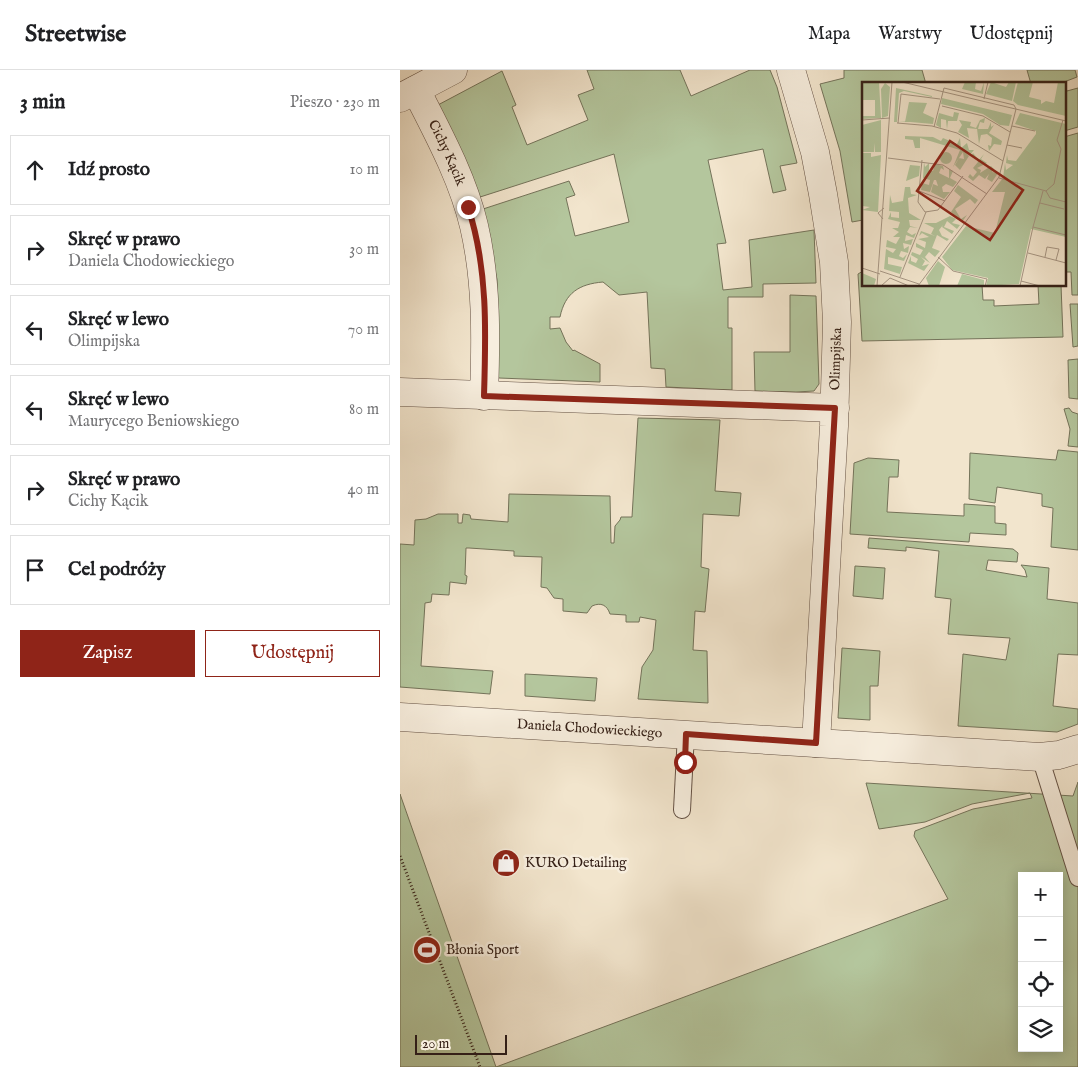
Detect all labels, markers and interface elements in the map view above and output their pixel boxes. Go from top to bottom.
text: Streetwise [25,19,126,50]
text: Mapa [808,23,850,46]
text: Warstwy [878,23,942,46]
text: Udostępnij [970,23,1053,46]
inset map [862,82,1066,286]
text: 3 min [20,89,65,116]
text: Pieszo · 230 m [290,93,380,113]
street label: Cichy Kącik [424,117,470,189]
icon: ahead [21,156,49,184]
text: Idź prosto [68,158,150,182]
text: 10 m [349,160,379,180]
route end [457,196,480,219]
text: Skręć w prawo [68,228,180,252]
icon: right [21,236,49,264]
text: 30 m [349,240,379,260]
text: Daniela Chodowieckiego [68,252,234,272]
text: Skręć w lewo [68,308,169,332]
icon: left [21,316,49,344]
text: 70 m [348,320,379,340]
street label: Olimpijska [826,326,846,391]
text: Olimpijska [68,332,140,352]
text: Skręć w lewo [68,388,169,412]
icon: left [21,396,49,424]
text: 80 m [349,400,379,420]
text: Maurycego Beniowskiego [68,412,239,432]
text: Skręć w prawo [68,468,180,492]
icon: right [21,476,49,504]
text: 40 m [347,480,379,500]
text: Cichy Kącik [68,492,148,512]
icon: arrive [21,556,49,584]
text: Cel podróży [68,558,166,582]
button: Zapisz [20,630,195,677]
button: Udostępnij [205,630,380,677]
street label: Daniela Chodowieckiego [516,715,663,742]
route start [674,751,697,774]
shop icon: KURO Detailing [491,848,521,878]
place label: KURO Detailing [525,854,627,872]
map controls [1018,872,1063,1052]
button: + [1018,872,1063,917]
button: − [1018,917,1063,962]
sports icon: Błonia Sport [412,935,442,965]
place label: Błonia Sport [446,941,519,959]
button: locate [1018,962,1063,1007]
button: layers [1018,1007,1063,1052]
scale bar [415,1032,508,1055]
text: 20 m [422,1035,449,1053]

